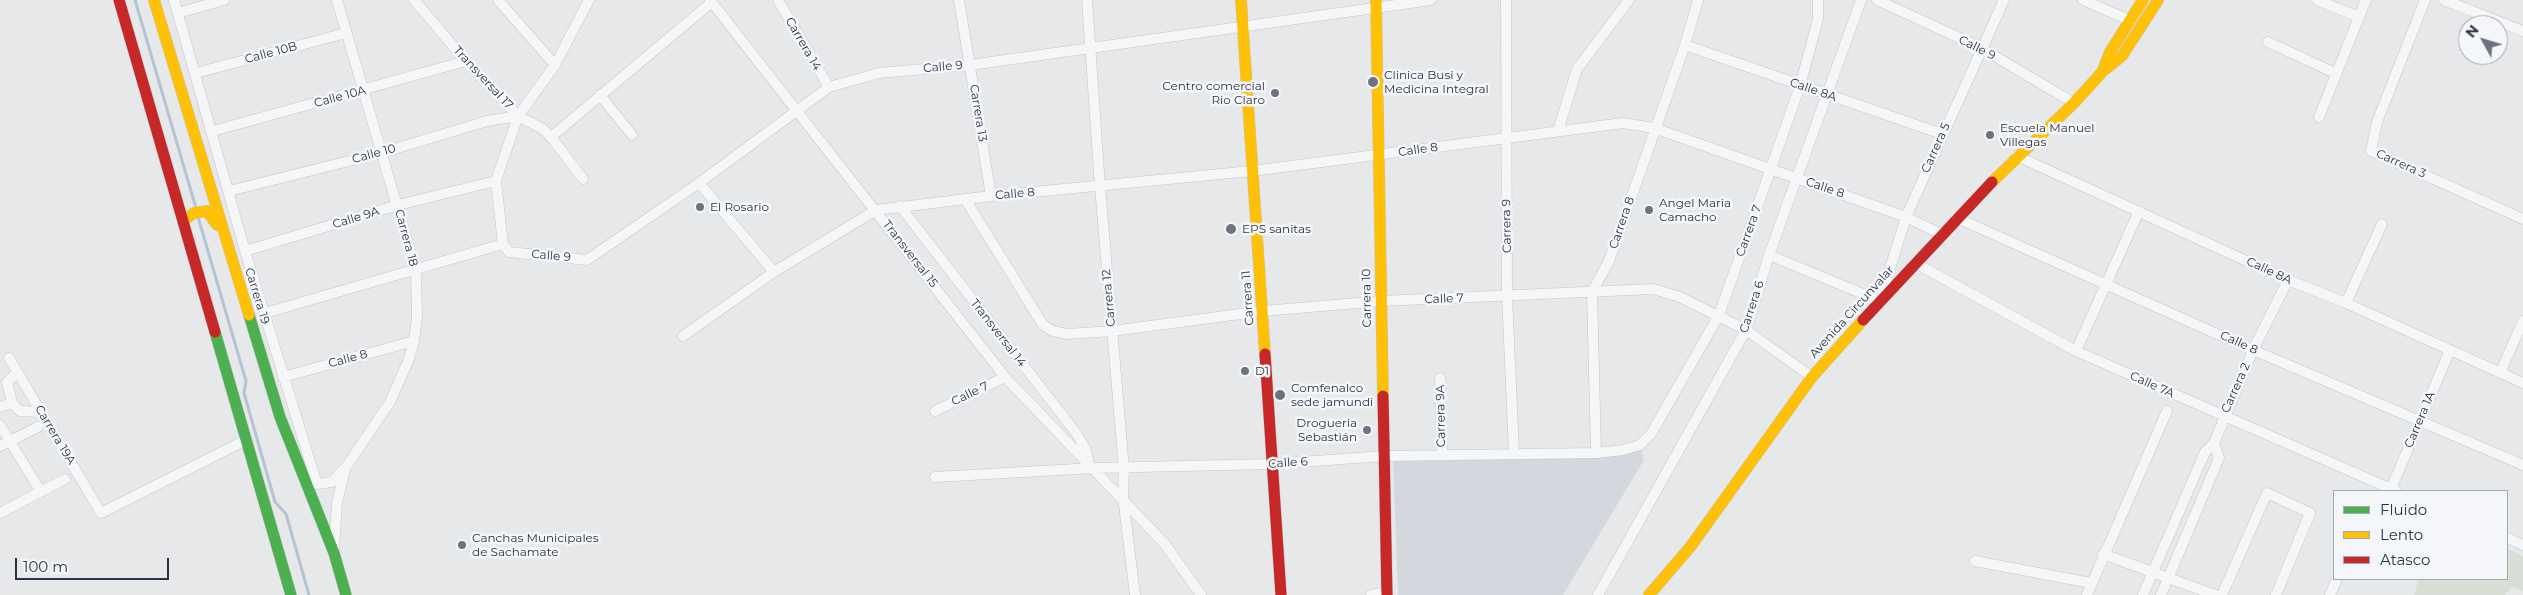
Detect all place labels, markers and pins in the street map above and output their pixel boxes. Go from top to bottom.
place label: Clinica Busi y Medicina Integral [1384,68,1489,96]
marker: Clinica Busi y Medicina Integral [1366,75,1380,89]
place label: Centro comercial Rio Claro [1162,79,1265,107]
marker: Centro comercial Rio Claro [1269,87,1281,99]
place label: Escuela Manuel Villegas [2000,121,2095,149]
marker: Escuela Manuel Villegas [1984,129,1996,141]
place label: Angel Maria Camacho [1659,196,1731,224]
place label: El Rosario [710,200,769,214]
marker: El Rosario [694,201,706,213]
marker: Angel Maria Camacho [1643,204,1655,216]
marker: EPS sanitas [1224,222,1238,236]
place label: EPS sanitas [1242,222,1311,236]
place label: D1 [1255,364,1269,378]
marker: D1 [1239,365,1251,377]
place label: Comfenalco sede jamundi [1291,381,1373,409]
marker: Comfenalco sede jamundi [1273,388,1287,402]
place label: Drogueria Sebastián [1296,416,1357,444]
marker: Drogueria Sebastián [1361,424,1373,436]
place label: Canchas Municipales de Sachamate [472,531,599,559]
marker: Canchas Municipales de Sachamate [456,539,468,551]

